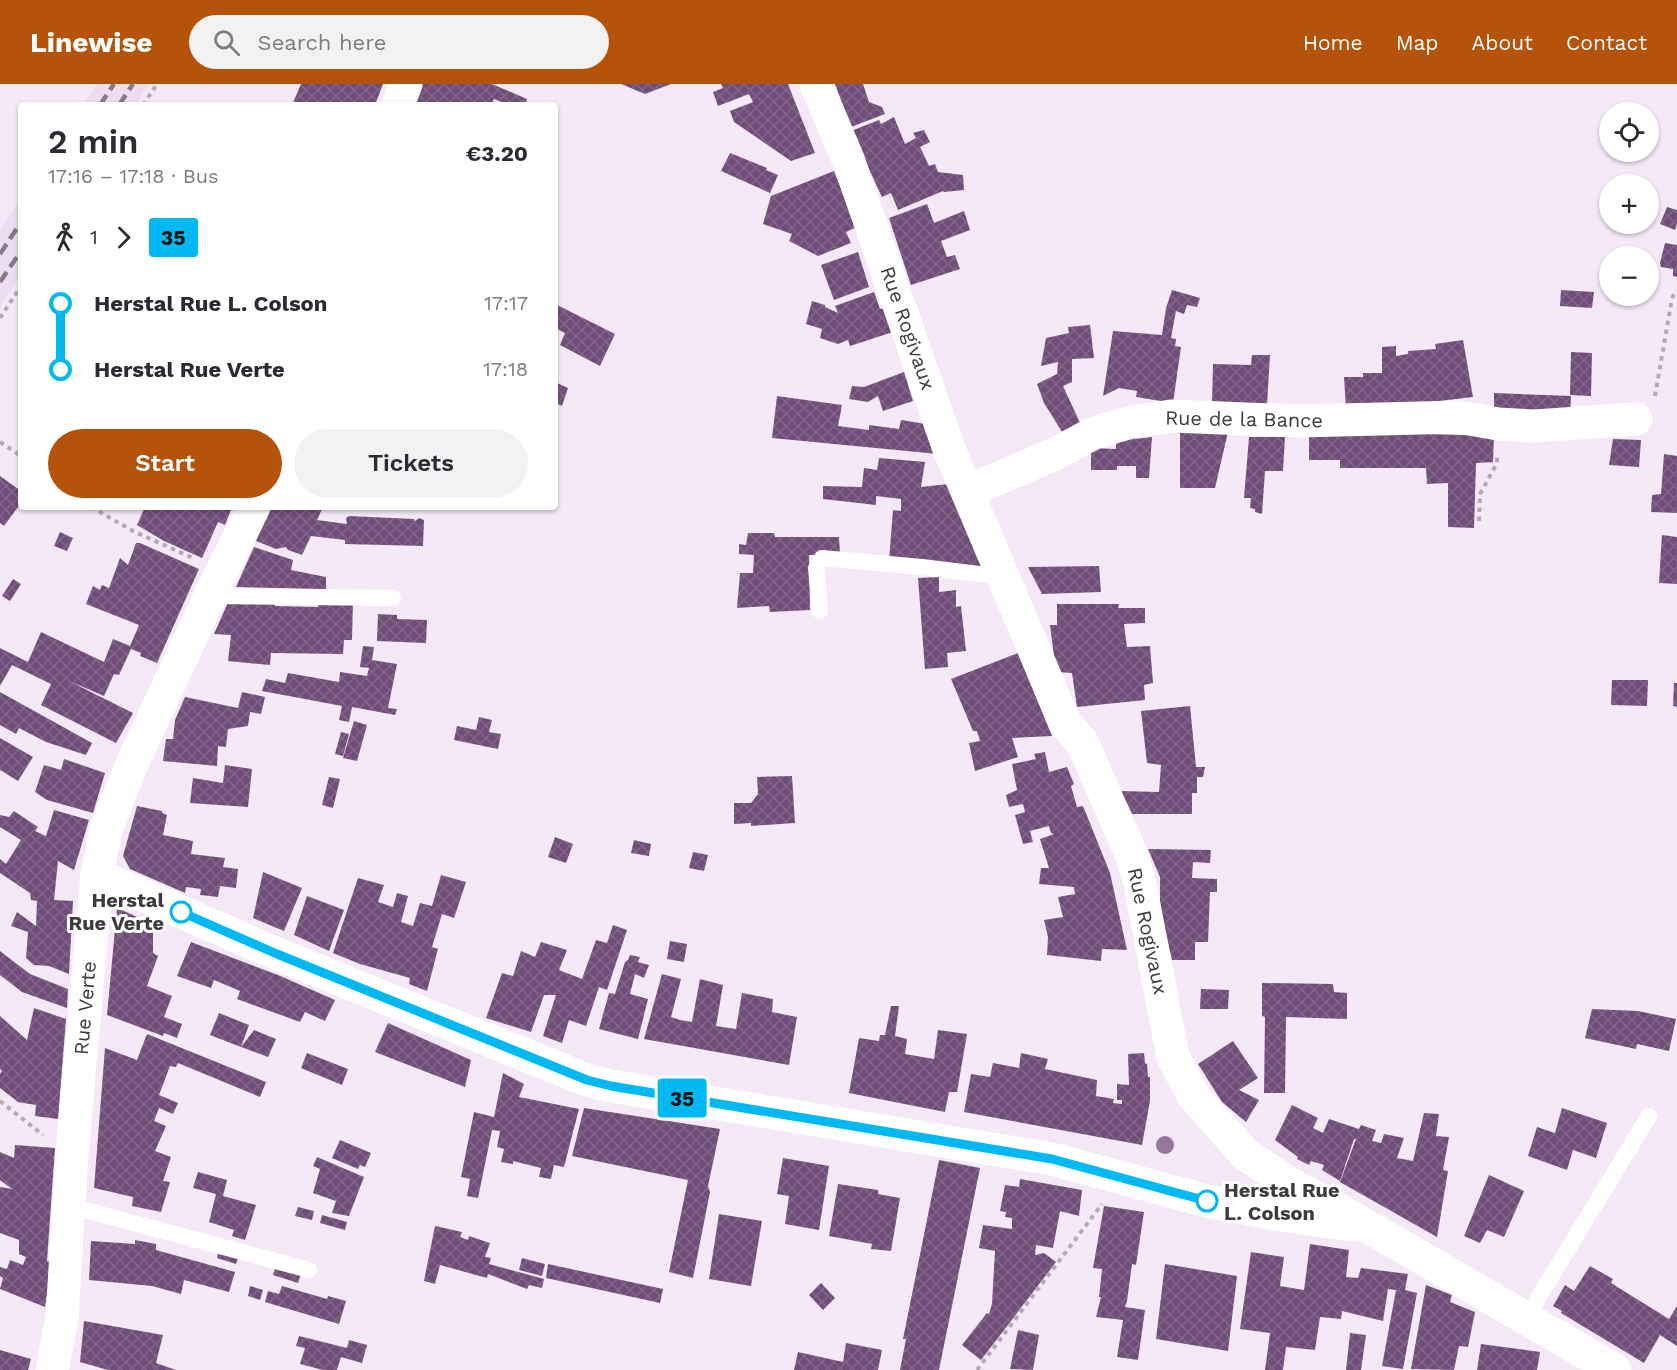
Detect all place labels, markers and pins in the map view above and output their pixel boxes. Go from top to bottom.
place label: Herstal Rue Verte [68,888,164,935]
marker: Herstal Rue Verte [170,901,192,923]
place label: Herstal Rue L. Colson [1224,1178,1340,1225]
marker: Herstal Rue L. Colson [1196,1190,1218,1212]

